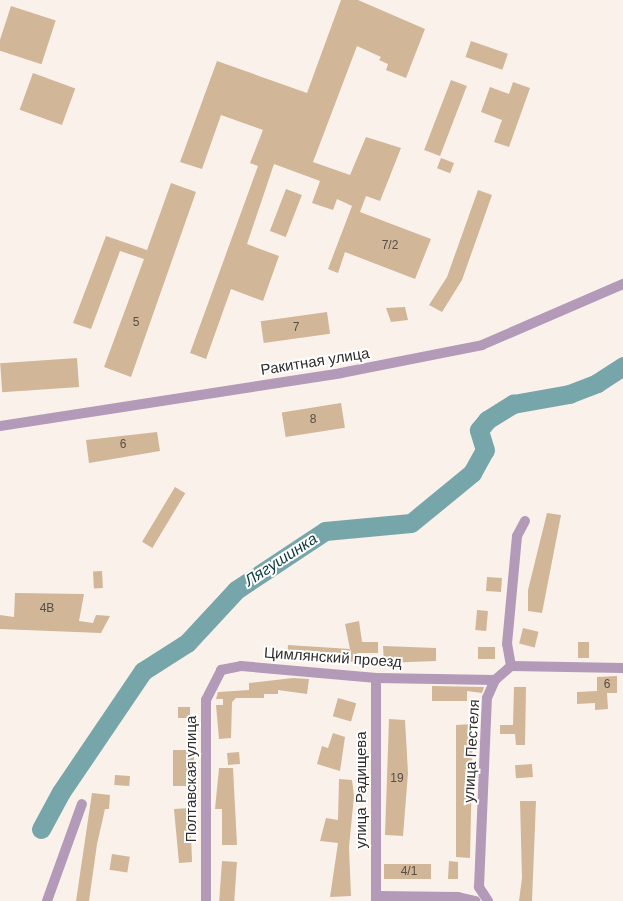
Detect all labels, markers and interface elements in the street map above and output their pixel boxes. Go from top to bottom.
house number: 7/2 [382,239,398,253]
house number: 5 [133,316,139,330]
house number: 7 [293,321,299,335]
street label: Ракитная улица [259,344,371,378]
house number: 8 [310,413,316,427]
house number: 6 [120,438,126,452]
water label: Лягушинка [241,529,321,591]
house number: 4В [40,602,54,616]
street label: Цимлянский проезд [264,643,402,671]
house number: 6 [604,678,610,692]
street label: улица Пестеля [459,699,483,803]
street label: Полтавская улица [182,716,200,842]
street label: улица Радищева [352,731,370,849]
house number: 19 [390,772,404,786]
house number: 4/1 [401,865,417,879]

